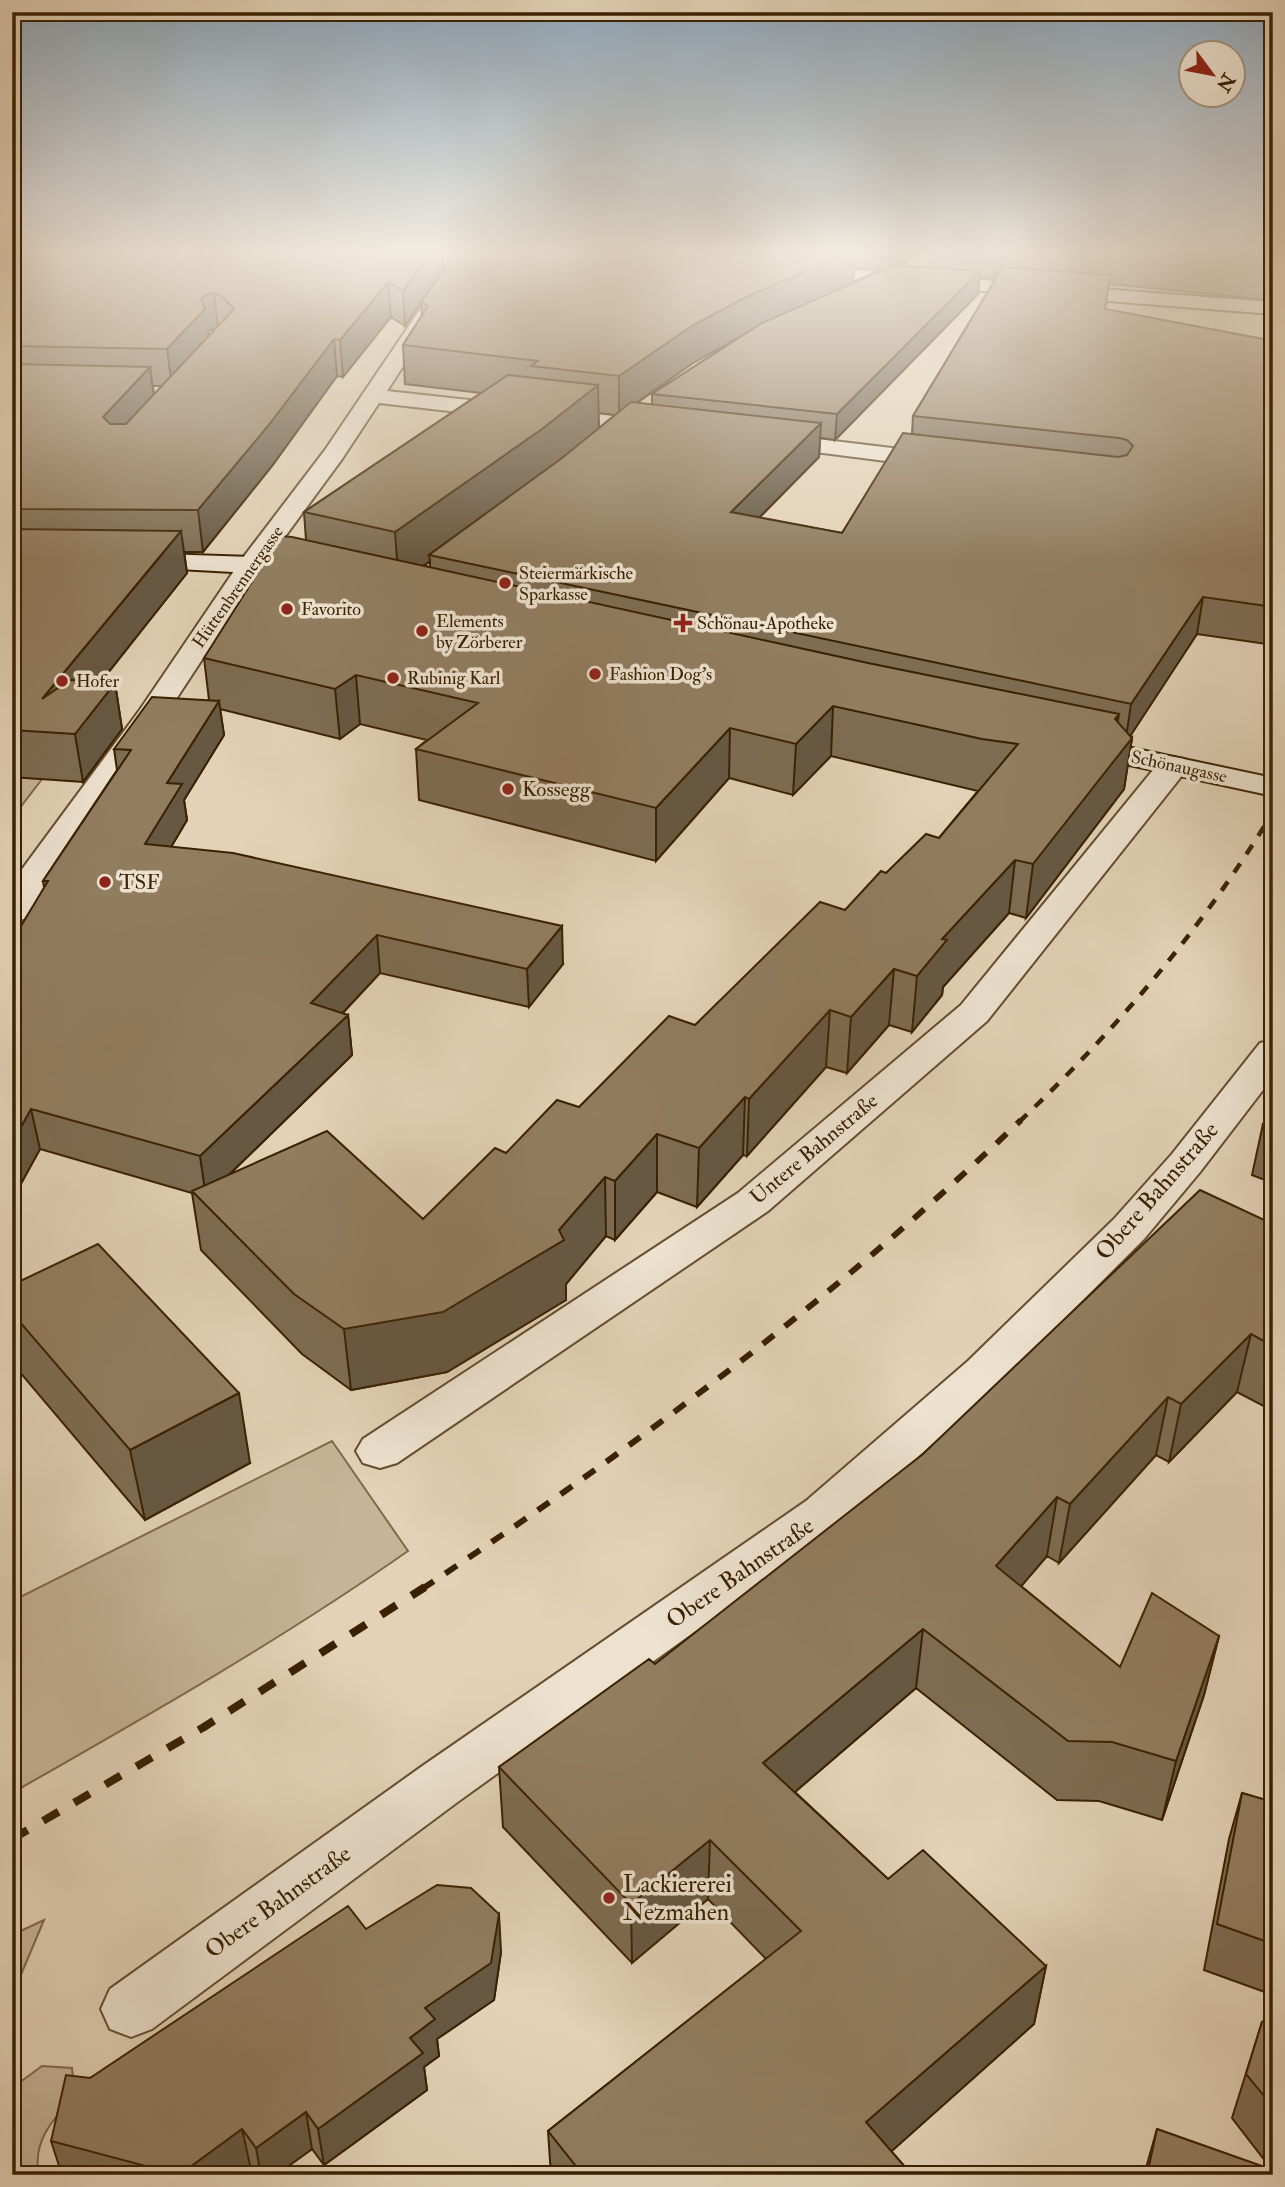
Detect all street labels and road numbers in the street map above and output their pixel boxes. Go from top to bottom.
street label: Hüttenbrennergasse [187,521,289,653]
street label: Schönaugasse [1129,746,1230,788]
street label: Untere Bahnstraße [744,1087,884,1210]
street label: Obere Bahnstraße [1088,1115,1226,1267]
street label: Obere Bahnstraße [660,1511,820,1635]
street label: Obere Bahnstraße [199,1838,357,1966]

